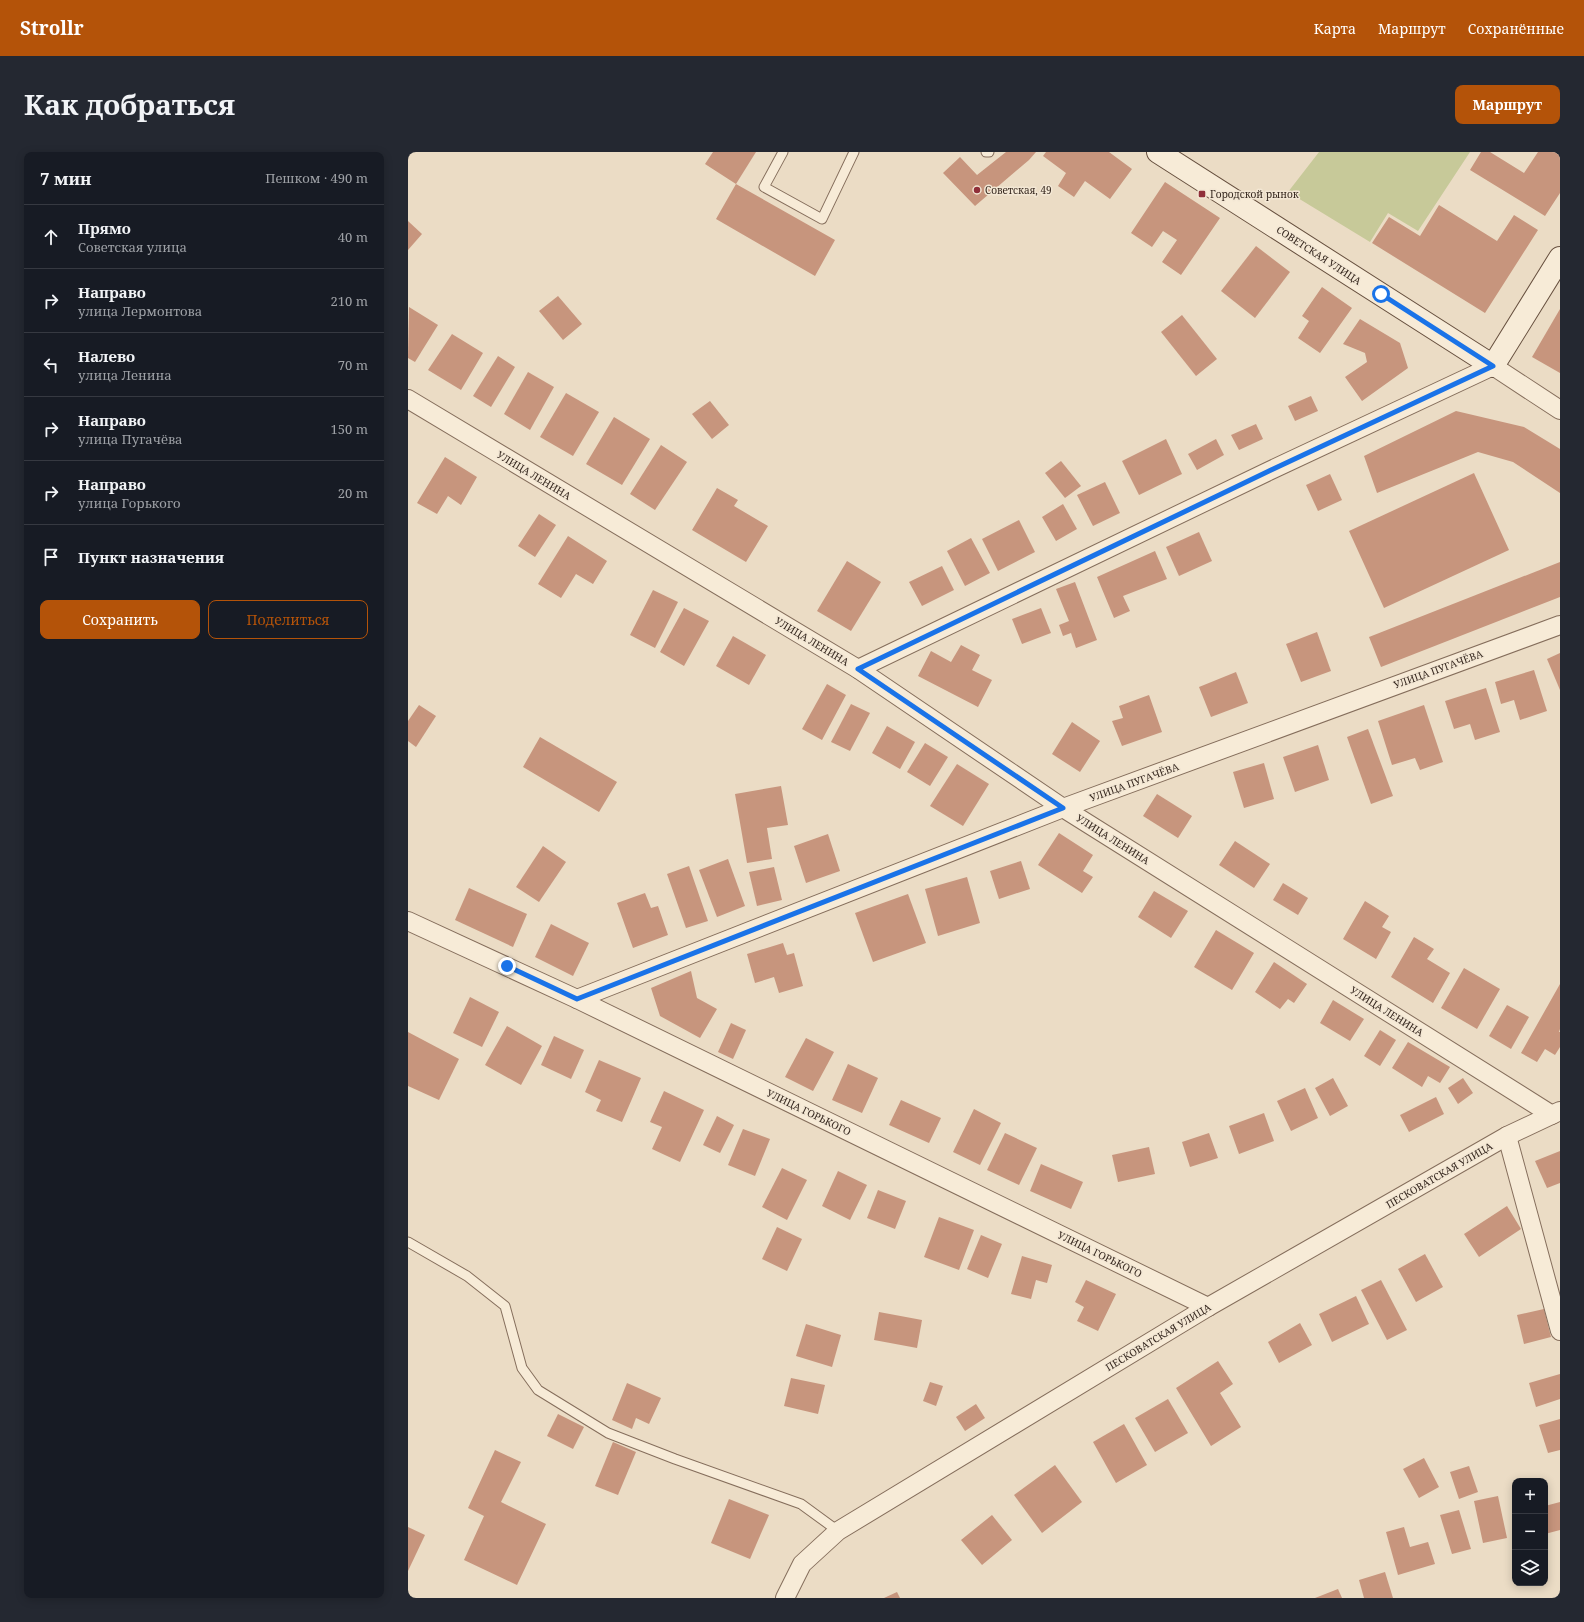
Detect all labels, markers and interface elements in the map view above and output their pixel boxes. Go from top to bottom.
text: Strollr [20,15,84,41]
text: Карта [1314,19,1356,38]
text: Маршрут [1378,19,1446,38]
text: Сохранённые [1468,19,1564,38]
text: Как добраться [24,85,235,123]
button: Маршрут [1455,85,1560,124]
text: 7 мин [40,167,92,190]
text: Пешком · 490 m [265,169,368,187]
place label: Советская, 49 [985,183,1052,197]
marker: Советская, 49 [972,185,982,195]
place label: Городской рынок [1210,187,1299,201]
marker: Городской рынок [1197,189,1207,199]
text: Прямо [78,218,131,238]
street label: СОВЕТСКАЯ УЛИЦА [1274,222,1365,288]
icon: ahead [40,226,62,248]
text: 40 m [338,228,368,246]
text: Советская улица [78,238,187,256]
text: Направо [78,282,146,302]
route start [1372,285,1390,303]
icon: right [40,290,62,312]
text: 210 m [331,292,368,310]
text: улица Лермонтова [78,302,202,320]
text: Налево [78,346,135,366]
icon: left [40,354,62,376]
text: 70 m [338,356,368,374]
text: улица Ленина [78,366,172,384]
text: Направо [78,410,146,430]
icon: right [40,418,62,440]
text: 150 m [331,420,368,438]
text: улица Пугачёва [78,430,183,448]
street label: УЛИЦА ЛЕНИНА [494,447,574,503]
text: Направо [78,474,146,494]
icon: right [40,482,62,504]
text: 20 m [338,484,368,502]
text: улица Горького [78,494,181,512]
icon: arrive [40,546,62,568]
text: Пункт назначения [78,547,224,567]
button: Сохранить [40,600,200,639]
button: Поделиться [208,600,368,639]
street label: УЛИЦА ЛЕНИНА [772,613,852,669]
street label: УЛИЦА ПУГАЧЁВА [1391,646,1485,692]
street label: УЛИЦА ПУГАЧЁВА [1087,759,1181,805]
street label: УЛИЦА ЛЕНИНА [1074,811,1153,868]
route end [498,957,516,975]
street label: УЛИЦА ЛЕНИНА [1348,983,1427,1040]
street label: УЛИЦА ГОРЬКОГО [764,1085,854,1139]
street label: ПЕСКОВАТСКАЯ УЛИЦА [1383,1138,1496,1211]
street label: УЛИЦА ГОРЬКОГО [1055,1227,1145,1281]
street label: ПЕСКОВАТСКАЯ УЛИЦА [1103,1299,1214,1374]
map controls [1512,1478,1548,1586]
button: + [1512,1478,1548,1514]
button: − [1512,1514,1548,1550]
button: layers [1512,1550,1548,1586]

